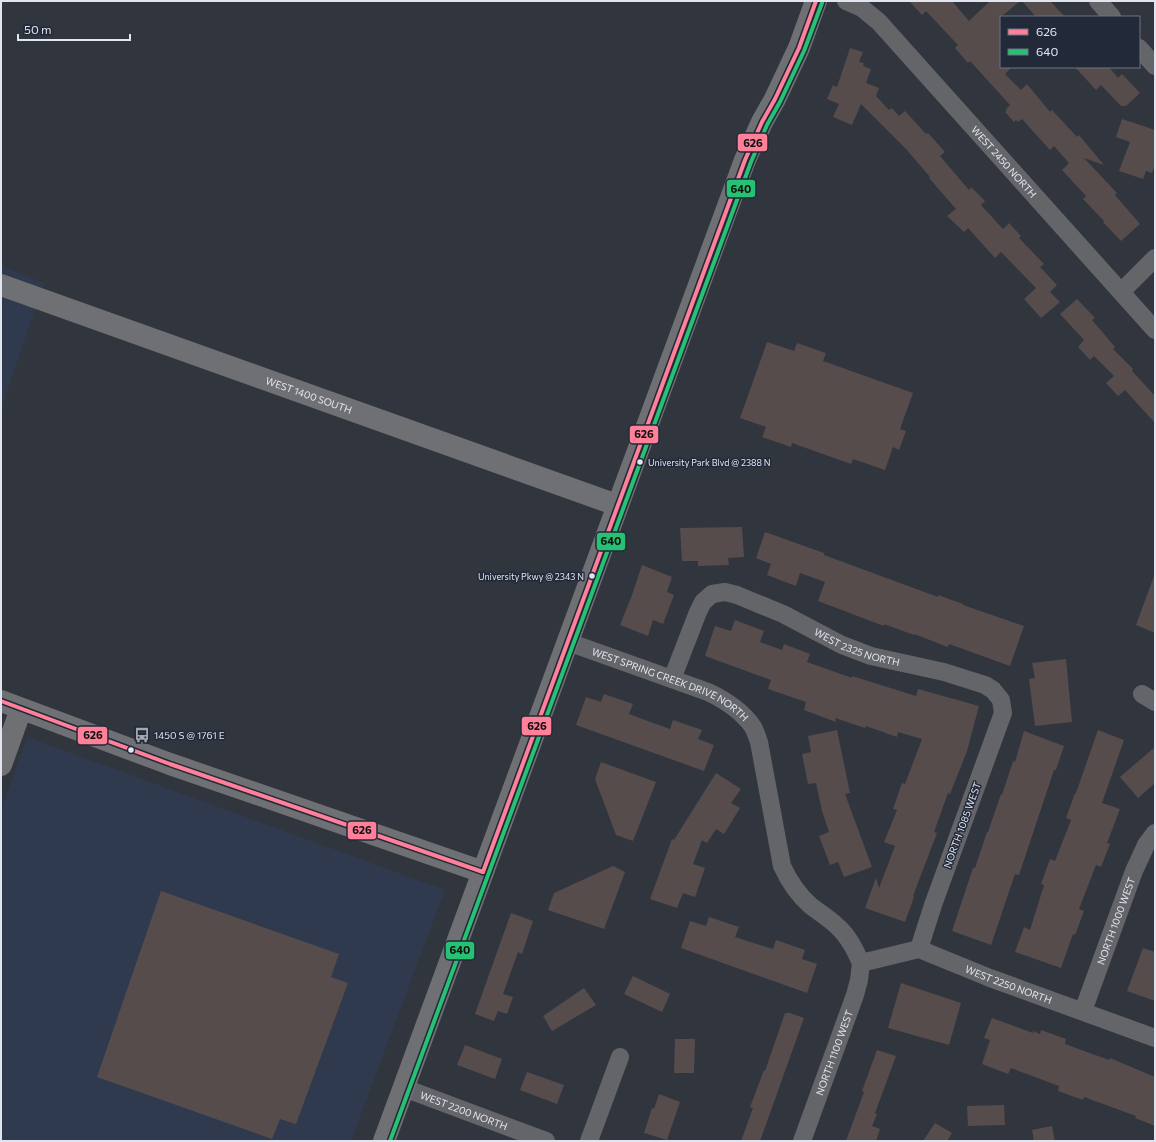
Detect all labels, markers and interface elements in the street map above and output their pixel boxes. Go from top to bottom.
scale bar [18,16,130,42]
legend [1000,16,1140,68]
text: 50 m [24,22,52,36]
text: 626 [1036,24,1057,38]
text: 640 [1036,44,1058,58]
street label: WEST 2450 NORTH [969,123,1039,200]
line badge: 626 [737,133,768,152]
text: 626 [743,136,763,149]
line badge: 640 [726,179,756,198]
text: 640 [731,182,751,195]
street label: WEST 1400 SOUTH [264,374,354,416]
line badge: 626 [629,425,659,444]
text: 626 [634,427,654,440]
marker: University Park Blvd @ 2388 N [635,457,645,467]
place label: University Park Blvd @ 2388 N [648,457,770,468]
line badge: 640 [596,532,626,551]
text: 640 [601,534,621,547]
place label: University Pkwy @ 2343 N [478,571,584,582]
marker: University Pkwy @ 2343 N [587,571,597,581]
street label: WEST 2325 NORTH [812,626,901,668]
street label: WEST SPRING CREEK DRIVE NORTH [590,645,751,723]
line badge: 626 [521,716,552,736]
text: 626 [527,719,547,732]
line badge: 626 [77,726,108,745]
bus stop icon: 1450 S @ 1761 E [133,726,151,744]
text: 626 [83,728,103,741]
place label: 1450 S @ 1761 E [154,729,225,741]
unlabelled marker [126,745,136,755]
street label: NORTH 1085 WEST [941,780,983,870]
line badge: 626 [347,821,377,840]
text: 626 [352,823,372,836]
street label: NORTH 1000 WEST [1094,875,1137,966]
line badge: 640 [445,941,475,960]
text: 640 [450,943,470,956]
street label: WEST 2250 NORTH [963,963,1054,1006]
street label: NORTH 1100 WEST [813,1008,855,1097]
street label: WEST 2200 NORTH [419,1089,509,1132]

